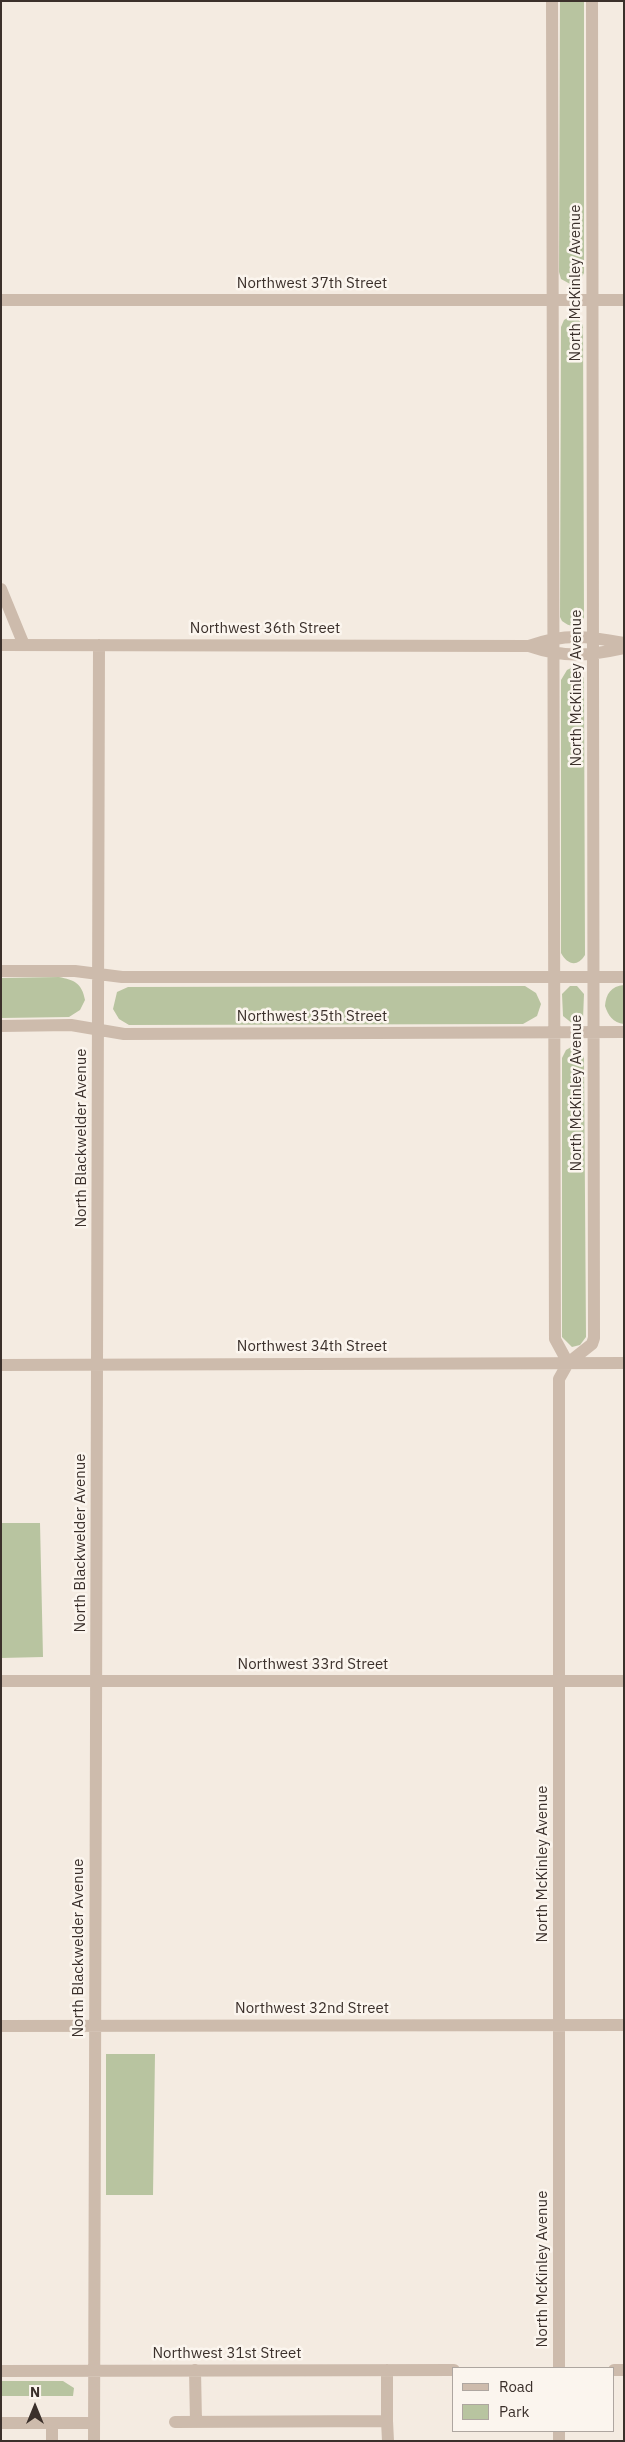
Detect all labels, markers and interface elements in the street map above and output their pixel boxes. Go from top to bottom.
street label: North McKinley Avenue [567,205,585,361]
street label: Northwest 37th Street [237,275,387,293]
street label: North McKinley Avenue [568,610,586,766]
street label: Northwest 36th Street [190,620,340,638]
street label: Northwest 35th Street [237,1008,387,1026]
street label: North McKinley Avenue [568,1015,586,1171]
street label: North Blackwelder Avenue [73,1048,91,1228]
street label: Northwest 34th Street [237,1338,387,1356]
street label: North Blackwelder Avenue [72,1453,90,1633]
street label: Northwest 33rd Street [238,1656,388,1674]
street label: North McKinley Avenue [534,1786,552,1942]
street label: North Blackwelder Avenue [70,1858,88,2038]
street label: Northwest 32nd Street [235,2000,389,2018]
street label: North McKinley Avenue [534,2191,552,2347]
street label: Northwest 31st Street [152,2345,302,2363]
legend [452,2367,615,2432]
text: Road [499,2377,534,2396]
north arrow [10,2382,60,2432]
text: N [30,2383,40,2401]
text: Park [499,2402,529,2421]

